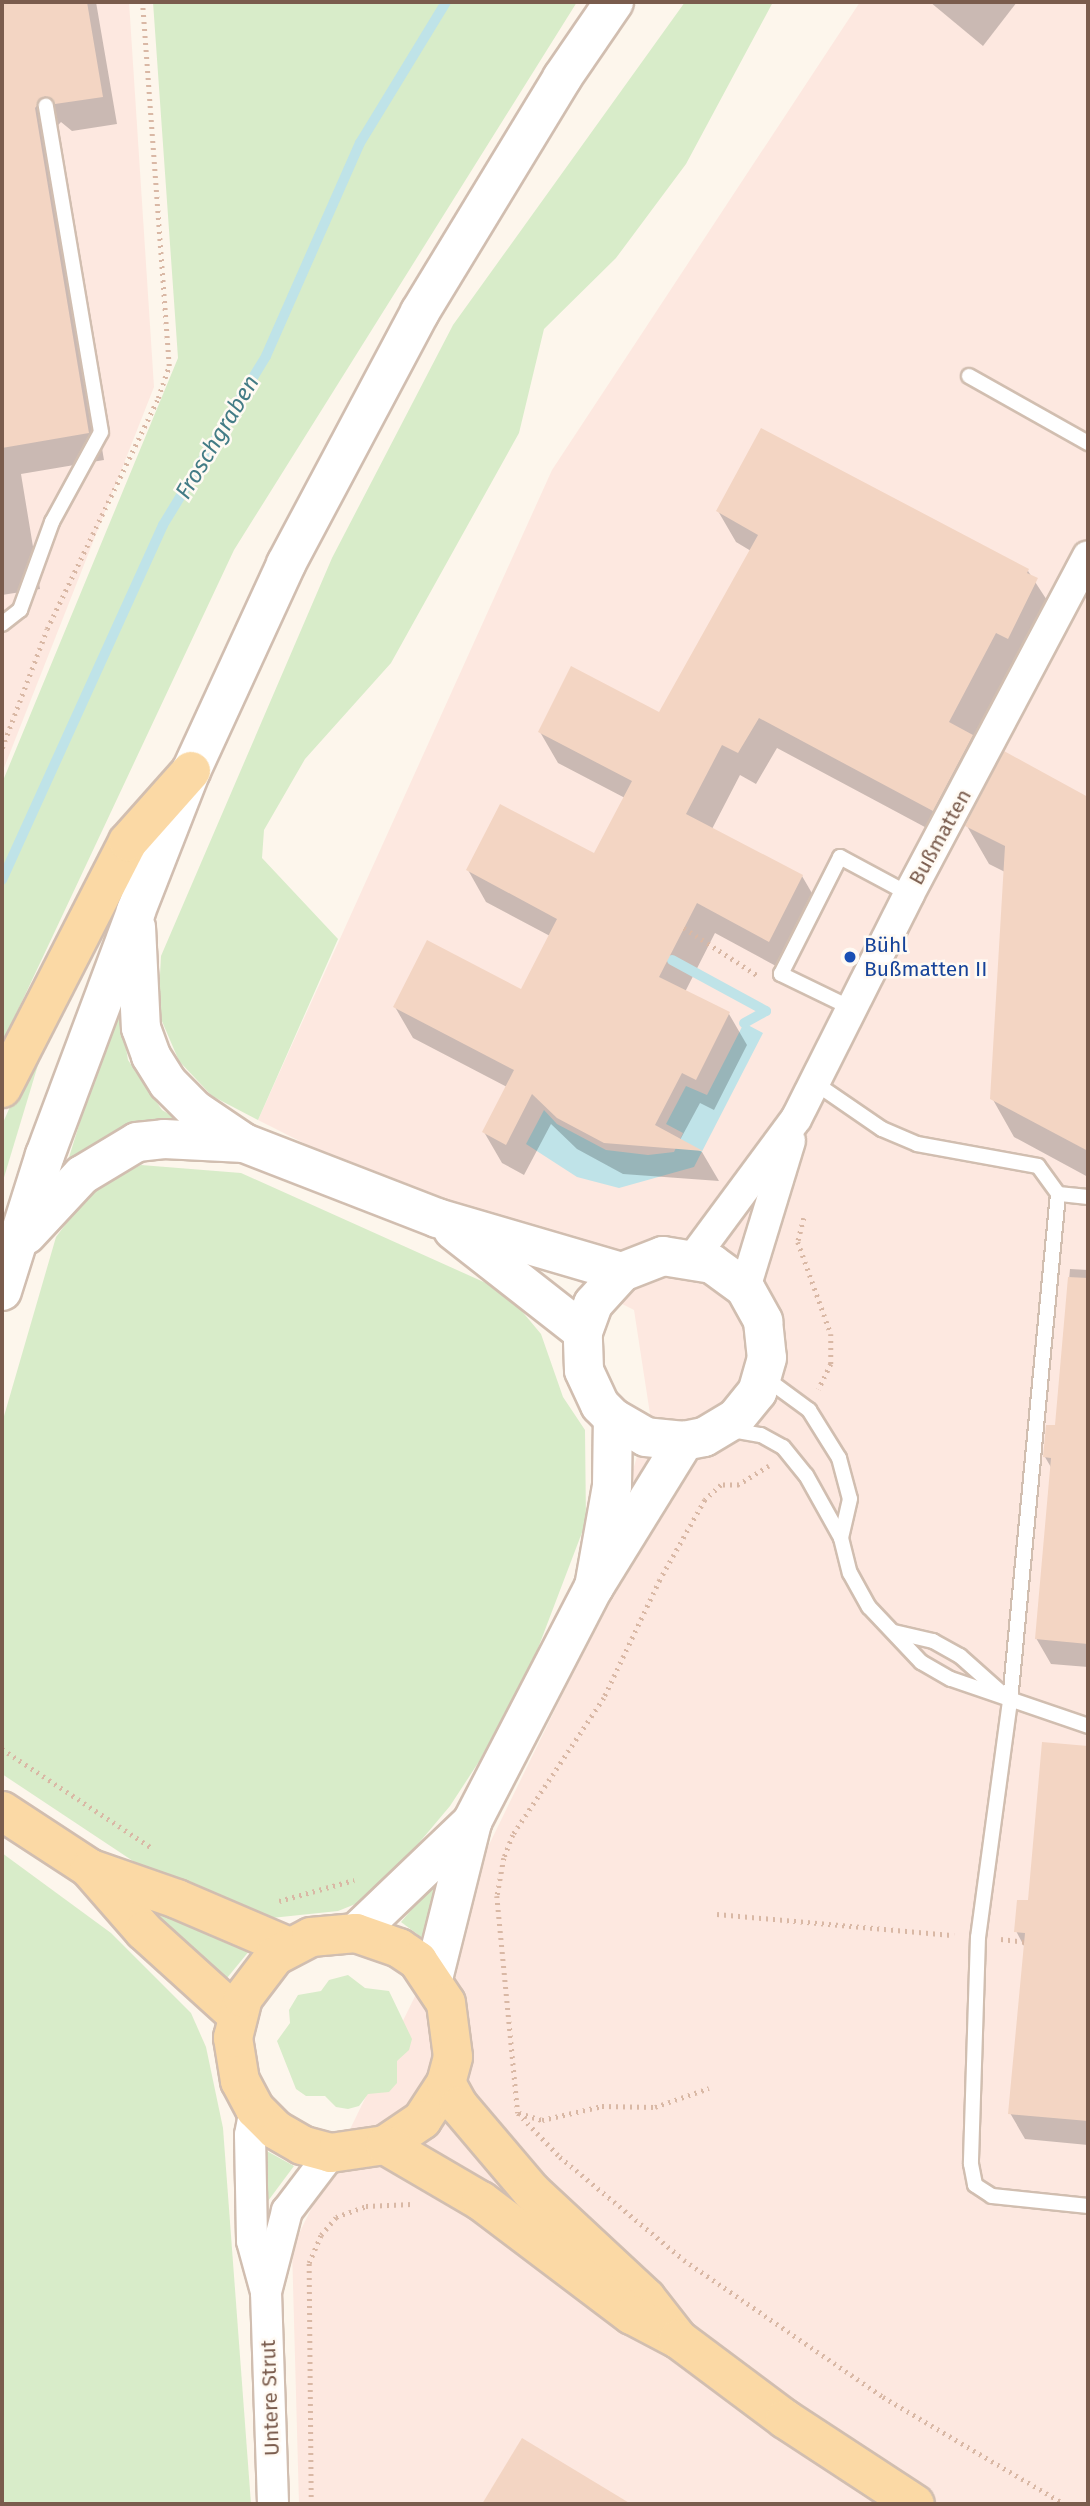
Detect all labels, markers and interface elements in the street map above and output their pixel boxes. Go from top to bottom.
water label: Froschgraben [169,370,265,504]
street label: Bußmatten [903,785,977,889]
place label: Bühl Bußmatten II [864,932,987,982]
marker: Bühl Bußmatten II [842,949,858,965]
street label: Untere Strut [255,2339,285,2457]

